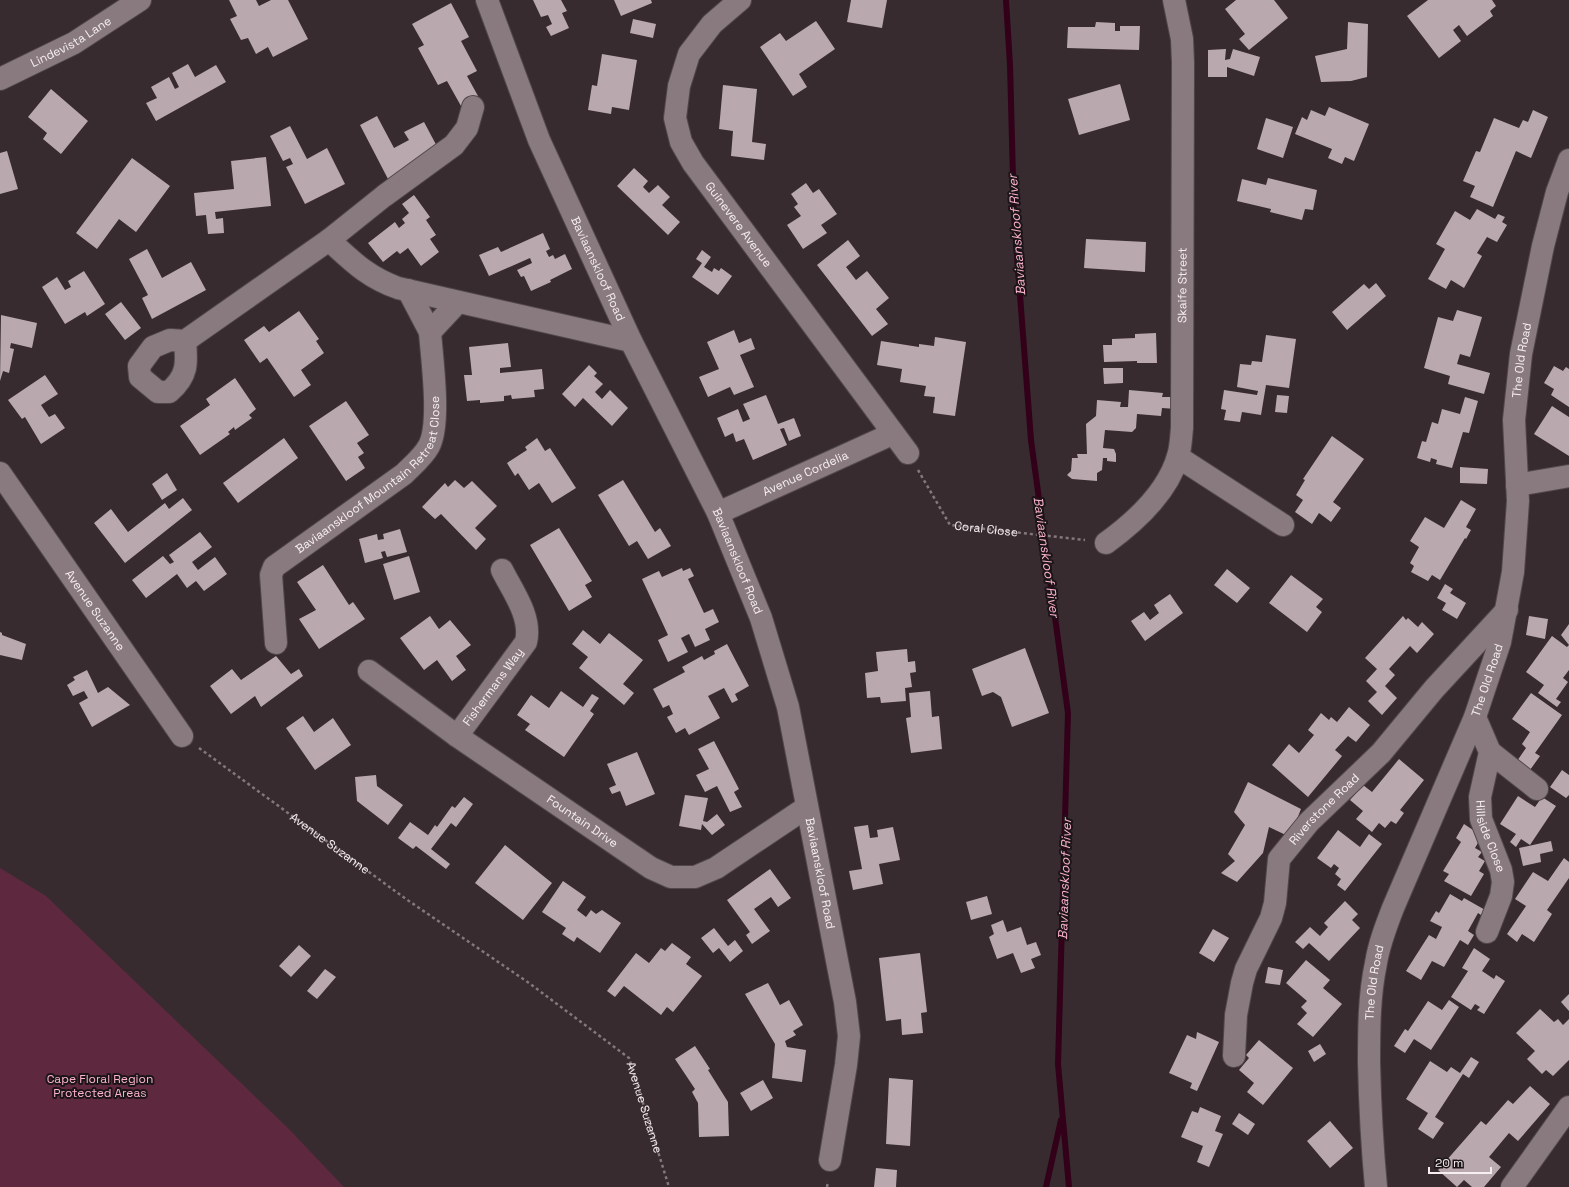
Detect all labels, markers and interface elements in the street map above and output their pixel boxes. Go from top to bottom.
street label: Lindevista Lane [28,13,114,71]
water label: Baviaanskloof River [1004,172,1029,296]
street label: Guinevere Avenue [702,179,776,271]
street label: Baviaanskloof Road [567,214,629,324]
street label: Skaife Street [1174,248,1190,323]
street label: The Old Road [1508,321,1535,399]
street label: Baviaanskloof Mountain Retreat Close [292,396,443,557]
street label: Avenue Cordelia [760,447,851,500]
water label: Baviaanskloof River [1030,496,1064,620]
street label: Baviaanskloof Road [709,505,767,616]
street label: Coral Close [953,518,1019,540]
street label: Avenue Suzanne [61,567,129,654]
street label: The Old Road [1468,642,1507,719]
street label: Fishermans Way [459,645,527,729]
street label: Riverstone Road [1286,770,1363,848]
street label: Fountain Drive [544,791,621,851]
street label: Hillside Close [1472,800,1509,875]
street label: Avenue Suzanne [287,809,373,878]
street label: Baviaanskloof Road [802,816,839,930]
water label: Baviaanskloof River [1054,816,1075,940]
street label: The Old Road [1362,943,1388,1021]
street label: Avenue Suzanne [623,1060,666,1155]
park label: Cape Floral Region Protected Areas [47,1071,153,1101]
scale bar [1429,1149,1491,1175]
text: 20 m [1435,1155,1463,1171]

